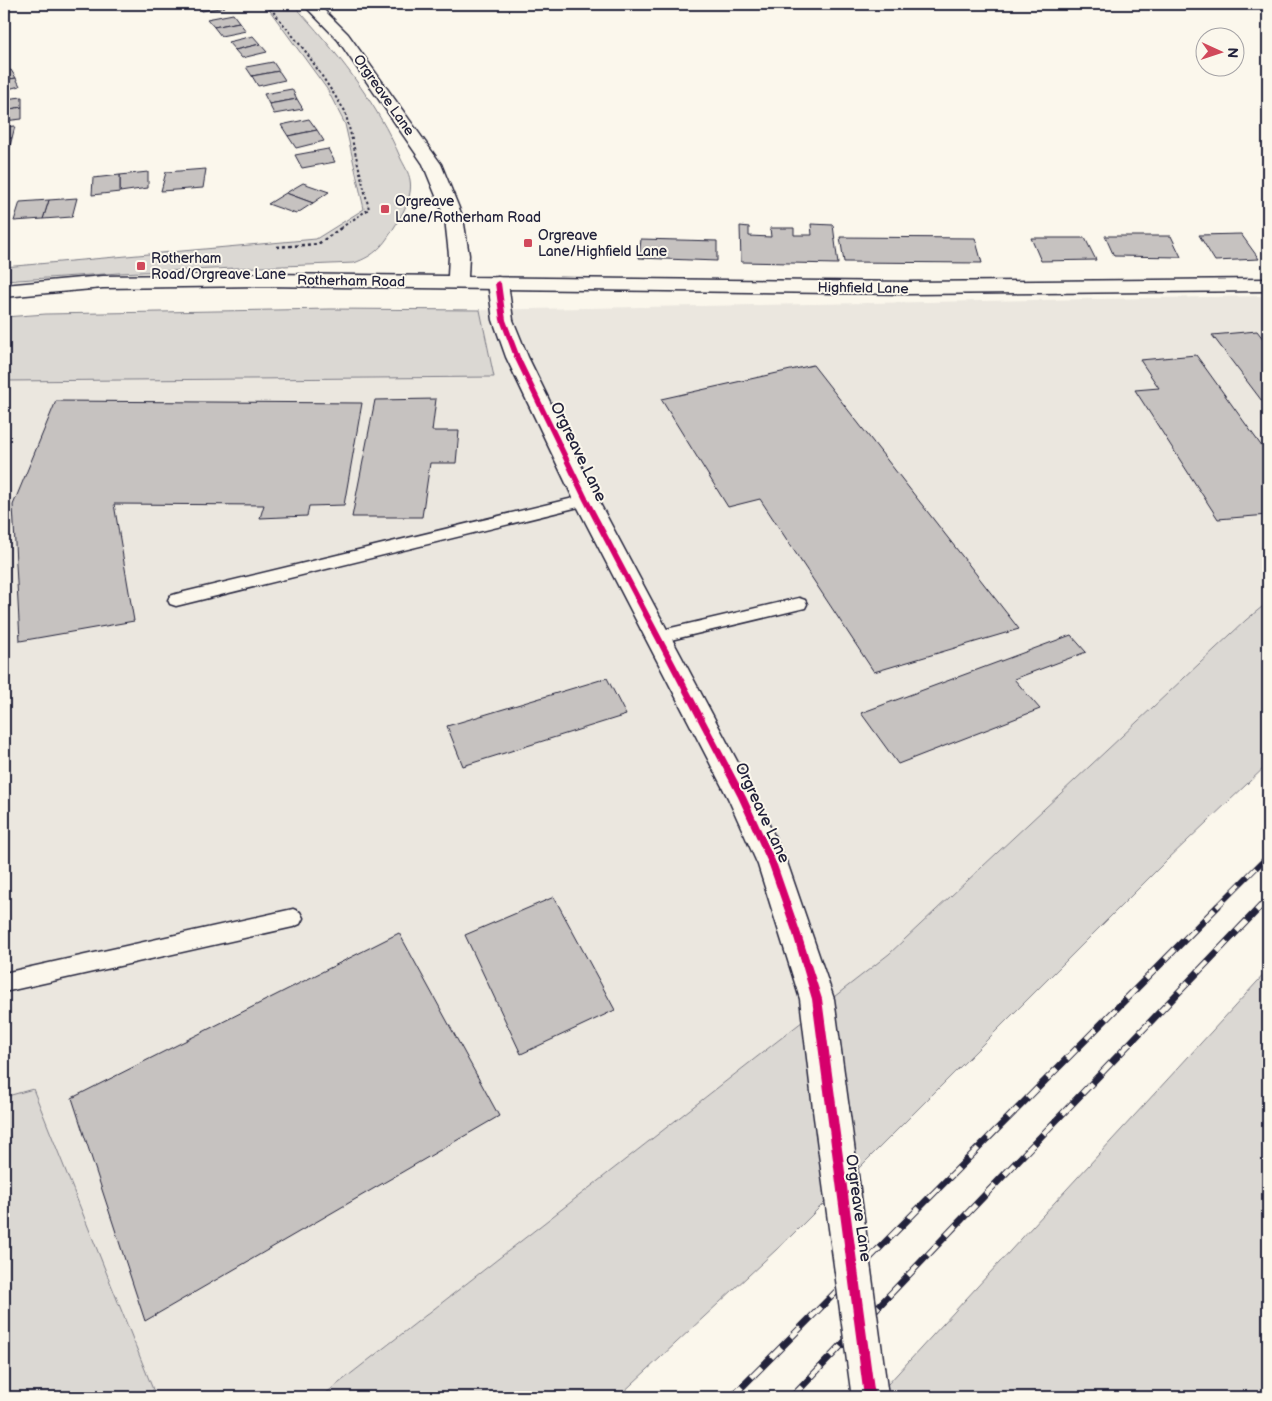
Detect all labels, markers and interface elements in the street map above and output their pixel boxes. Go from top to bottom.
north arrow [1194,28,1244,78]
text: N [1224,47,1241,58]
street label: Orgreave Lane [350,51,418,139]
place label: Orgreave Lane/Rotherham Road [395,193,541,226]
marker: Orgreave Lane/Rotherham Road [379,203,391,215]
place label: Orgreave Lane/Highfield Lane [538,227,667,260]
marker: Orgreave Lane/Highfield Lane [522,237,534,249]
place label: Rotherham Road/Orgreave Lane [151,250,286,283]
marker: Rotherham Road/Orgreave Lane [135,260,147,272]
street label: Rotherham Road [297,272,405,290]
street label: Highfield Lane [817,279,909,297]
street label: Orgreave Lane [546,399,611,505]
street label: Orgreave Lane [730,760,794,867]
street label: Orgreave Lane [841,1153,875,1264]

